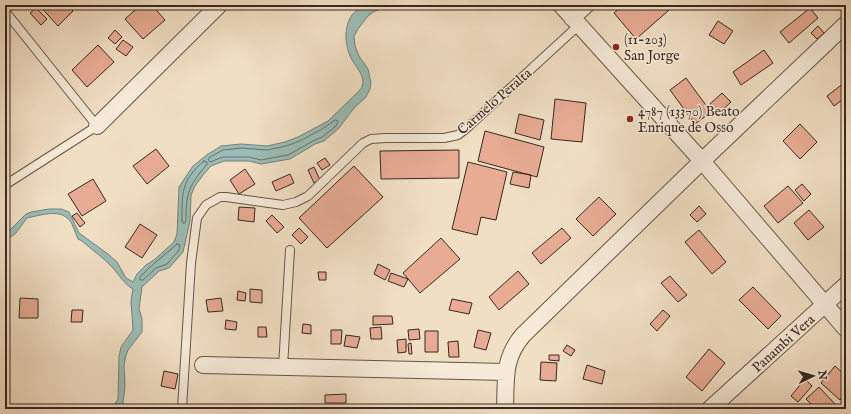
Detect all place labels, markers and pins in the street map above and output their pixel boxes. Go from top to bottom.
place label: (11-203) San Jorge [624,31,680,65]
marker: (11-203) San Jorge [611,42,621,52]
place label: 4787 (13370) Beato Enrique de Osso [638,103,740,137]
marker: 4787 (13370) Beato Enrique de Osso [625,114,635,124]

